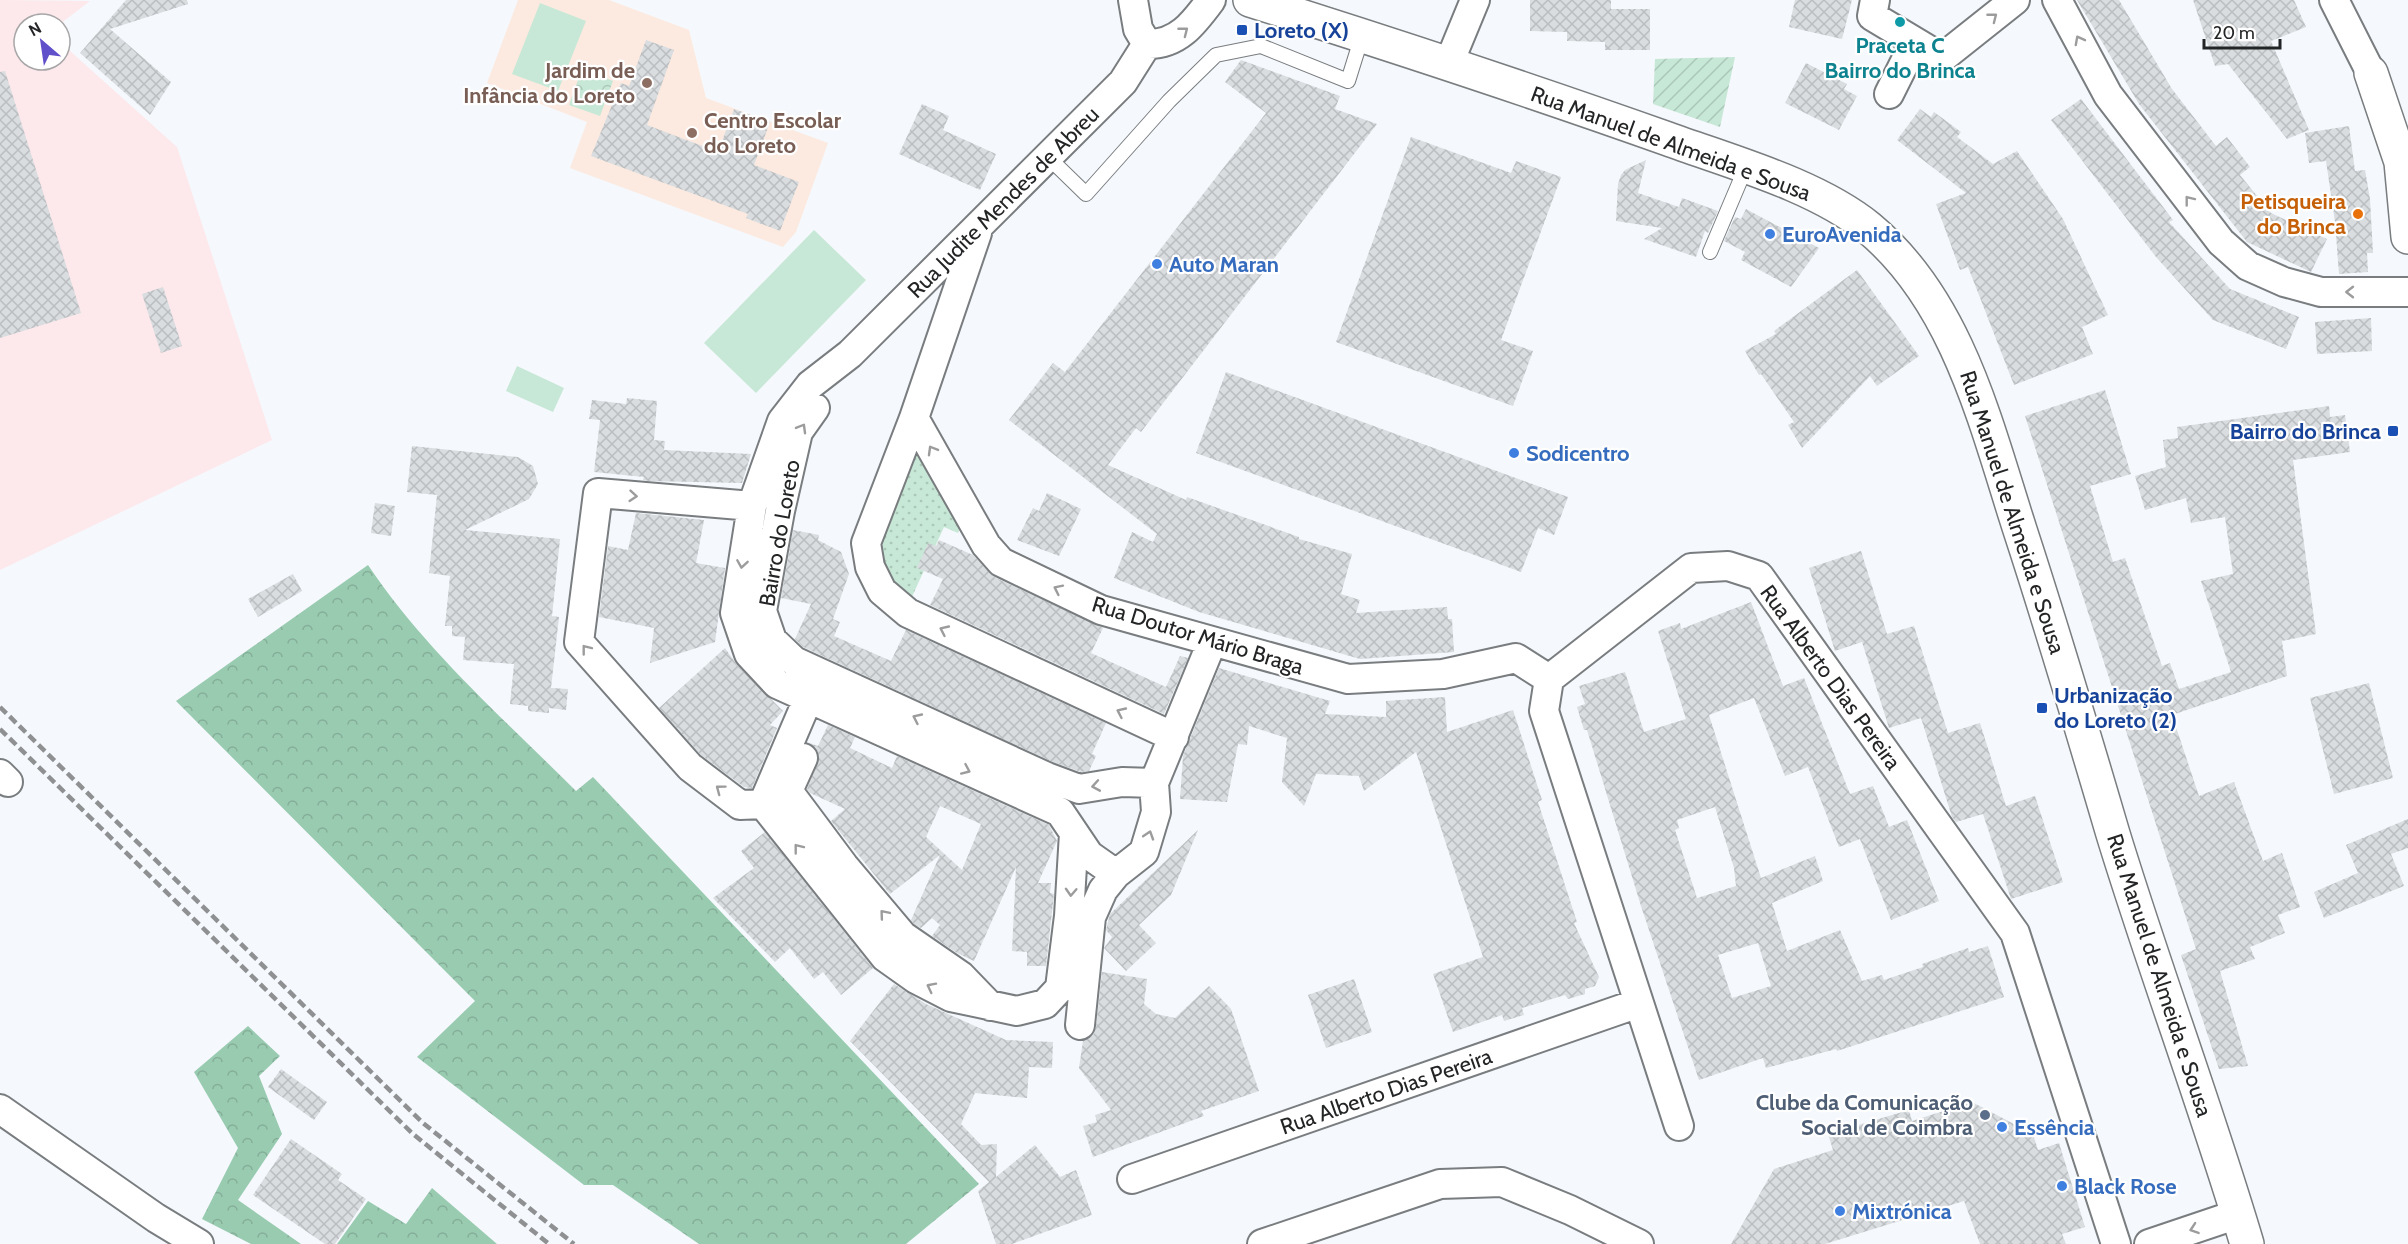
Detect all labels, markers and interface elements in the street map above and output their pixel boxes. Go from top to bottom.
north arrow [12,12,72,72]
scale bar [2204,12,2280,50]
one-way arrow [1987,14,1998,25]
marker: Praceta C Bairro do Brinca [1893,15,1907,29]
place label: Loreto (X) [1254,17,1349,44]
text: N [25,18,45,40]
text: 20 m [2213,22,2255,44]
marker: Loreto (X) [1235,23,1249,37]
one-way arrow [1178,28,1189,39]
place label: Praceta C Bairro do Brinca [1824,32,1976,84]
one-way arrow [2075,36,2086,46]
place label: Jardim de Infância do Loreto [463,57,635,109]
marker: Jardim de Infância do Loreto [640,76,654,90]
street label: Rua Manuel de Almeida e Sousa [1527,80,1815,207]
street label: Rua Judite Mendes de Abreu [902,101,1105,304]
place label: Centro Escolar do Loreto [704,107,842,159]
marker: Centro Escolar do Loreto [685,126,699,140]
place label: Petisqueira do Brinca [2240,188,2346,240]
one-way arrow [2185,196,2196,207]
marker: Petisqueira do Brinca [2351,207,2365,221]
place label: EuroAvenida [1782,221,1902,248]
marker: EuroAvenida [1763,227,1777,241]
place label: Auto Maran [1169,251,1279,278]
marker: Auto Maran [1150,257,1164,271]
one-way arrow [2345,286,2354,298]
street label: Rua Manuel de Almeida e Sousa [1954,367,2071,657]
place label: Bairro do Brinca [2230,418,2381,445]
one-way arrow [795,424,806,434]
marker: Bairro do Brinca [2386,424,2400,438]
place label: Sodicentro [1526,440,1630,467]
one-way arrow [928,446,939,456]
marker: Sodicentro [1507,446,1521,460]
street label: Bairro do Loreto [753,458,806,609]
one-way arrow [628,489,637,502]
one-way arrow [737,560,749,569]
street label: Rua Alberto Dias Pereira [1754,580,1907,775]
one-way arrow [1053,585,1064,596]
street label: Rua Doutor Mário Braga [1089,590,1307,681]
one-way arrow [940,625,951,637]
one-way arrow [582,645,593,656]
place label: Urbanização do Loreto (2) [2054,682,2177,734]
marker: Urbanização do Loreto (2) [2035,701,2049,715]
one-way arrow [1117,707,1128,719]
one-way arrow [912,713,923,725]
one-way arrow [960,763,971,775]
one-way arrow [1092,779,1102,792]
one-way arrow [715,786,726,797]
one-way arrow [1142,830,1154,841]
street label: Rua Manuel de Almeida e Sousa [2101,830,2218,1120]
one-way arrow [795,843,806,854]
one-way arrow [1064,887,1077,896]
one-way arrow [880,909,891,920]
one-way arrow [927,983,938,994]
street label: Rua Alberto Dias Pereira [1277,1042,1496,1140]
place label: Clube da Comunicação Social de Coimbra [1756,1089,1973,1141]
marker: Clube da Comunicação Social de Coimbra [1978,1108,1992,1122]
place label: Essência [2014,1114,2095,1141]
marker: Essência [1995,1120,2009,1134]
place label: Black Rose [2074,1173,2177,1200]
marker: Black Rose [2055,1179,2069,1193]
place label: Mixtrónica [1852,1198,1952,1225]
marker: Mixtrónica [1833,1204,1847,1218]
one-way arrow [2189,1221,2200,1234]

